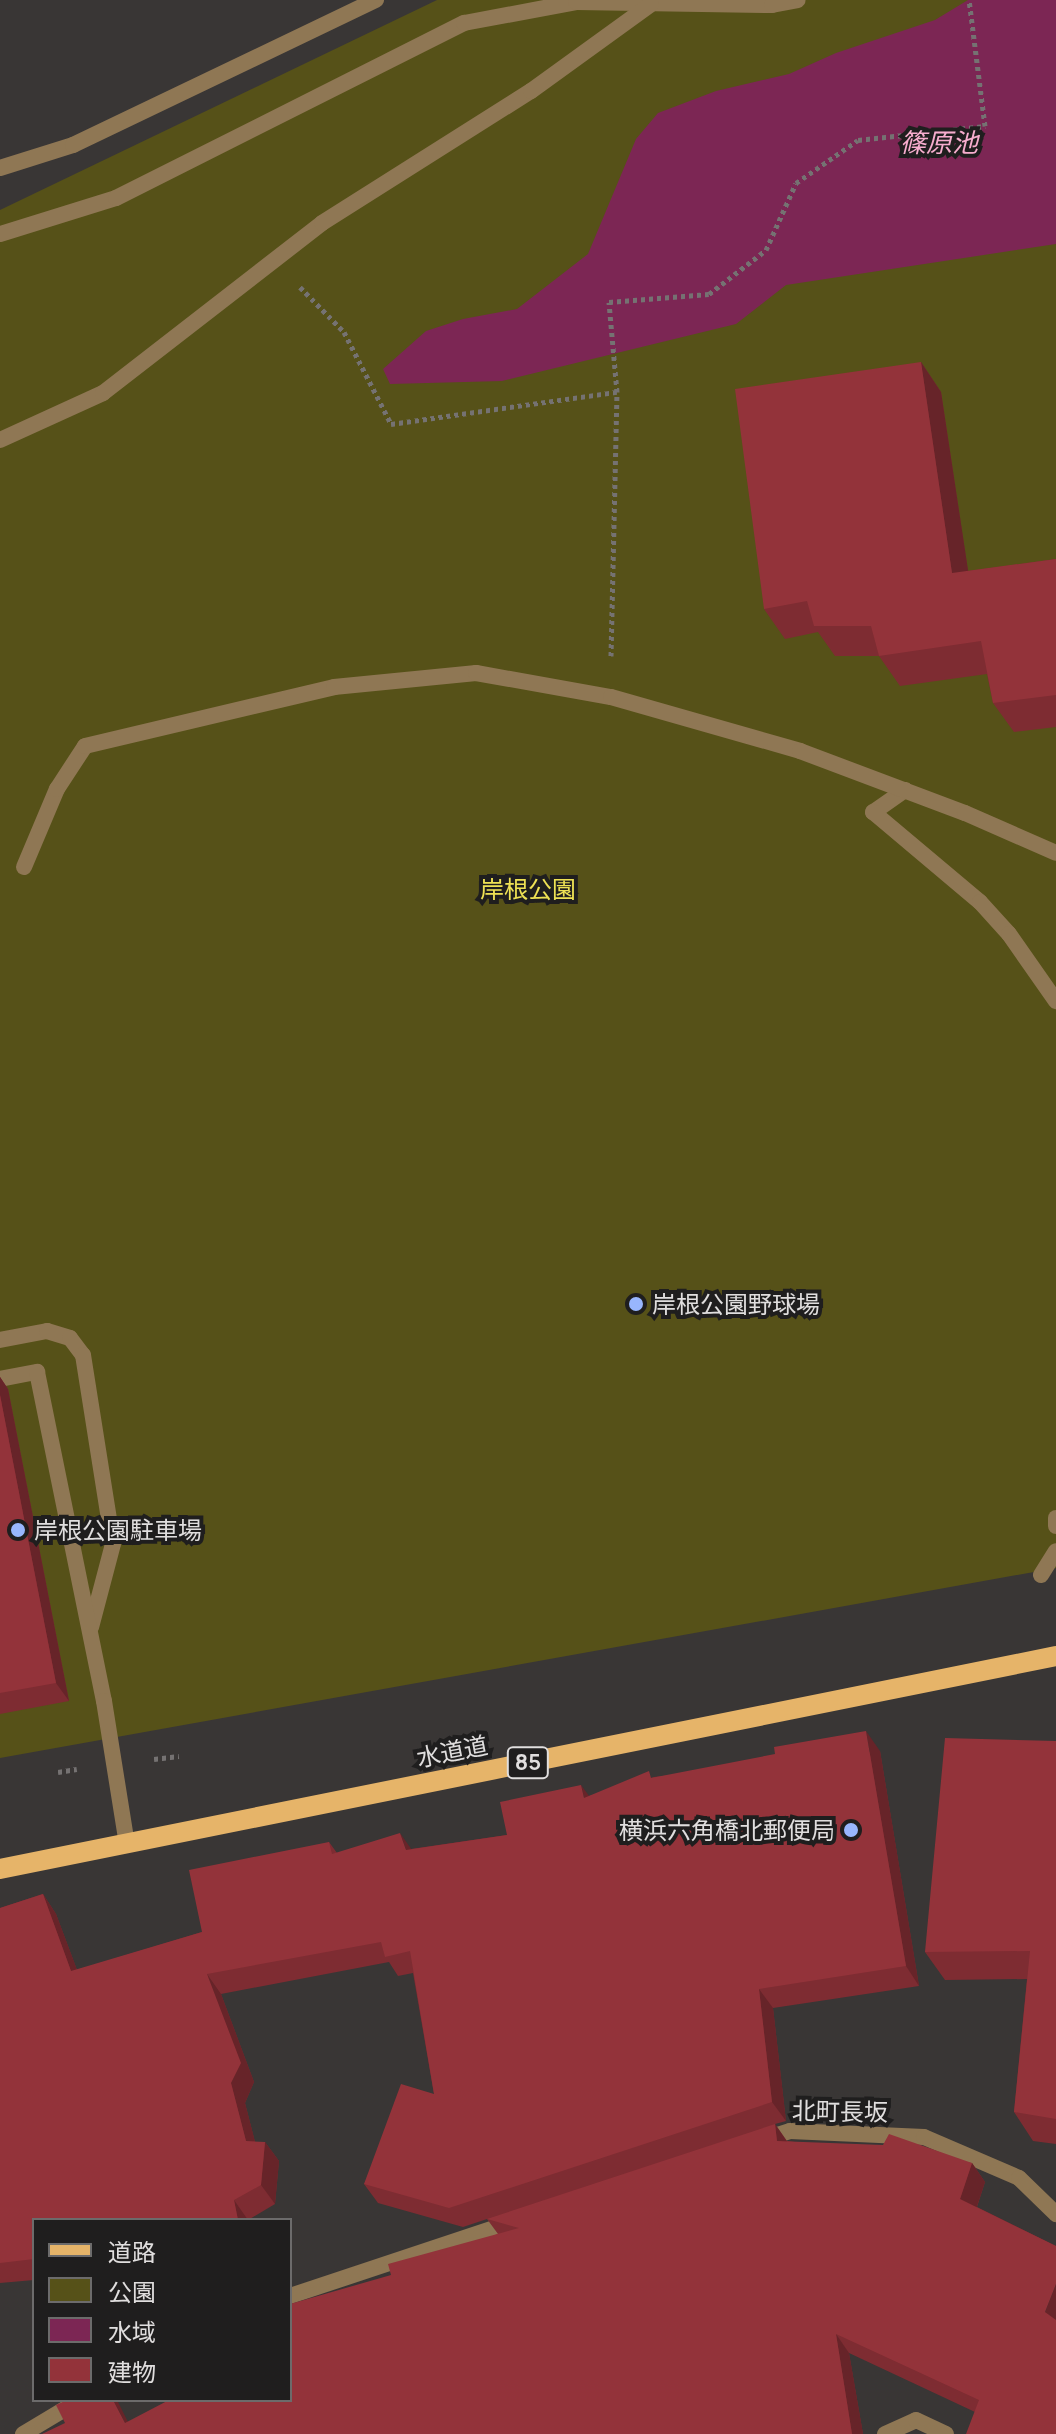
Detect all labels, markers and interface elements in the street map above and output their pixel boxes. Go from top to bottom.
water label: 篠原池 [900,127,978,159]
park label: 岸根公園 [480,875,576,903]
place label: 岸根公園野球場 [652,1290,820,1318]
marker: 岸根公園野球場 [627,1295,645,1313]
place label: 岸根公園駐車場 [34,1516,202,1544]
marker: 岸根公園駐車場 [9,1521,27,1539]
street label: 水道道 [414,1730,490,1772]
road number: 85 [506,1745,550,1781]
place label: 横浜六角橋北郵便局 [619,1816,835,1844]
marker: 横浜六角橋北郵便局 [842,1821,860,1839]
street label: 北町長坂 [792,2096,888,2126]
legend [32,2218,292,2402]
text: 道路 [108,2235,156,2268]
text: 公園 [108,2275,156,2308]
text: 水域 [108,2315,156,2348]
text: 建物 [108,2355,156,2388]

